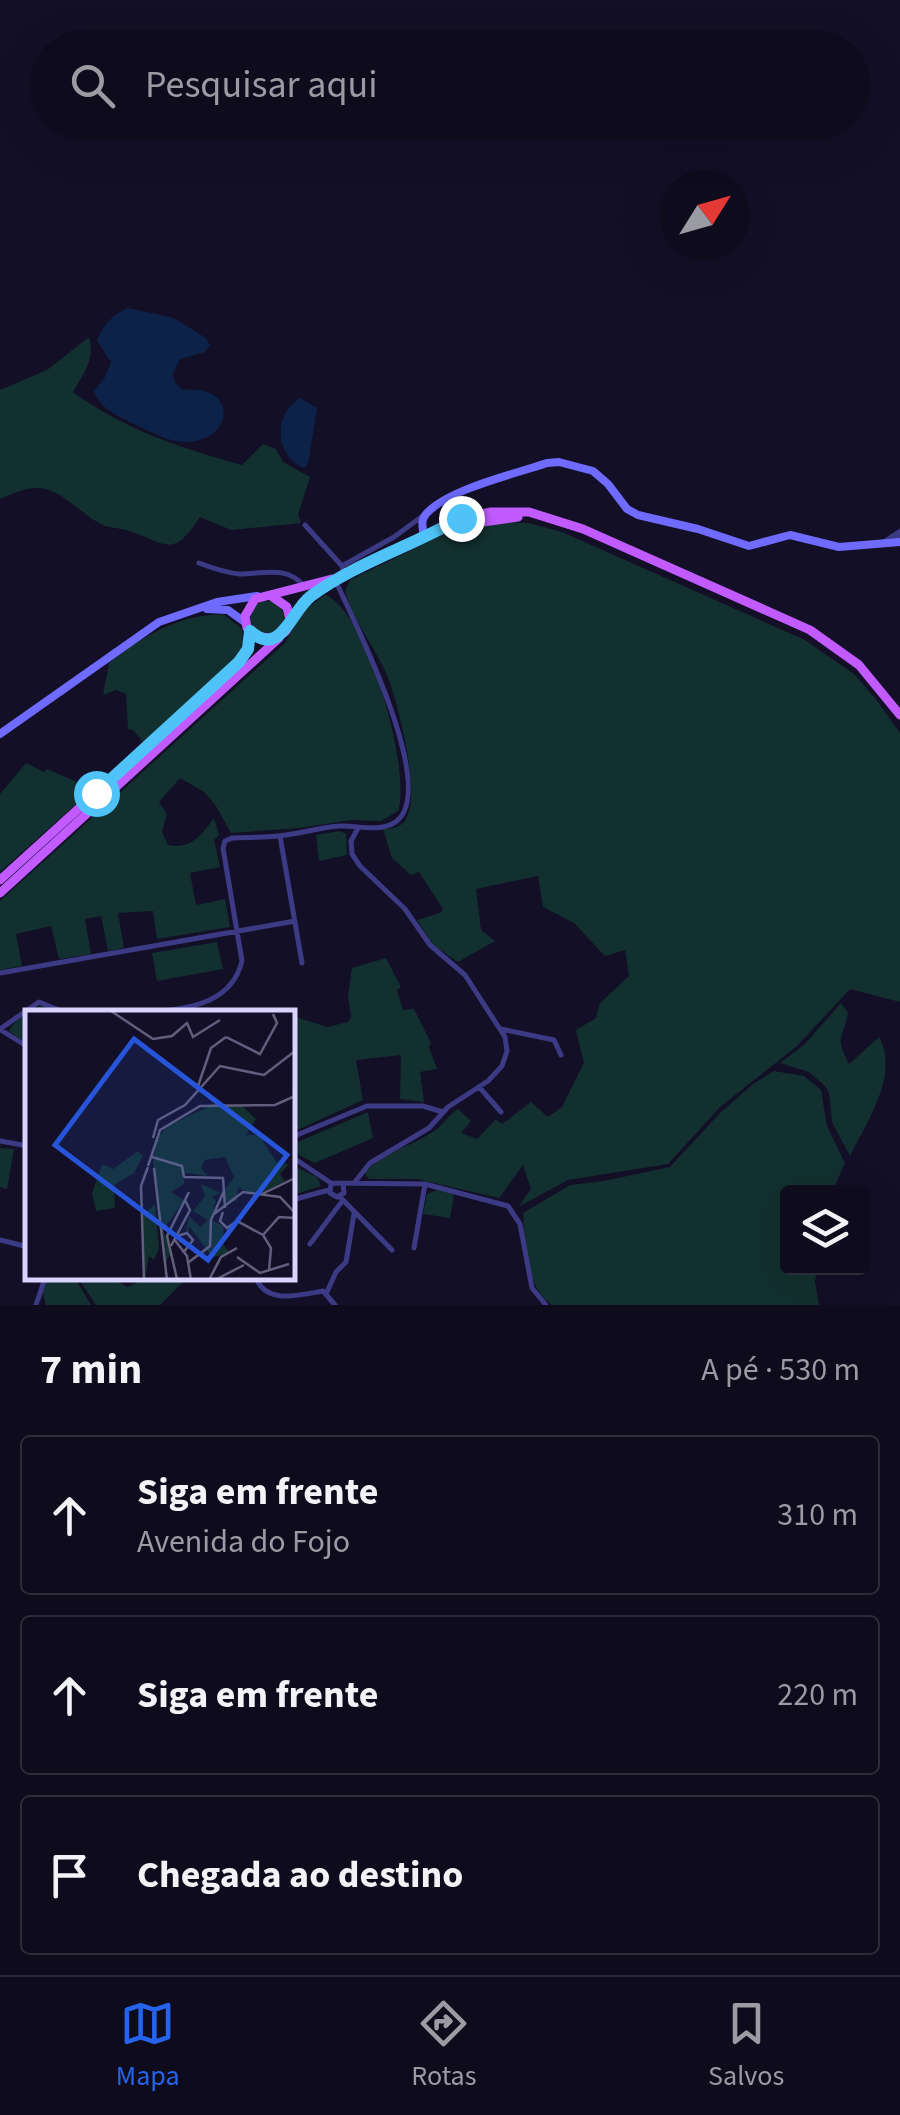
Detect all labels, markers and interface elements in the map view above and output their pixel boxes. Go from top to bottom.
search box [30,30,870,140]
icon: search [65,58,120,113]
text: Pesquisar aqui [145,58,378,112]
north arrow [660,170,750,260]
route end [439,496,485,542]
route start [74,771,120,817]
inset map [25,1010,295,1280]
map controls [780,1185,870,1275]
button: layers [780,1185,870,1275]
text: 7 min [40,1340,142,1400]
text: A pé · 530 m [701,1347,860,1393]
text: Siga em frente [137,1465,378,1519]
icon: ahead [42,1488,97,1543]
text: 310 m [777,1492,858,1538]
text: Avenida do Fojo [137,1519,350,1565]
icon: ahead [42,1668,97,1723]
text: Siga em frente [137,1668,378,1722]
text: 220 m [777,1672,858,1718]
icon: arrive [42,1848,97,1903]
text: Chegada ao destino [137,1848,463,1902]
tab: Mapa [116,1996,180,2096]
tab: Rotas [411,1996,476,2096]
tab: Salvos [708,1996,784,2096]

